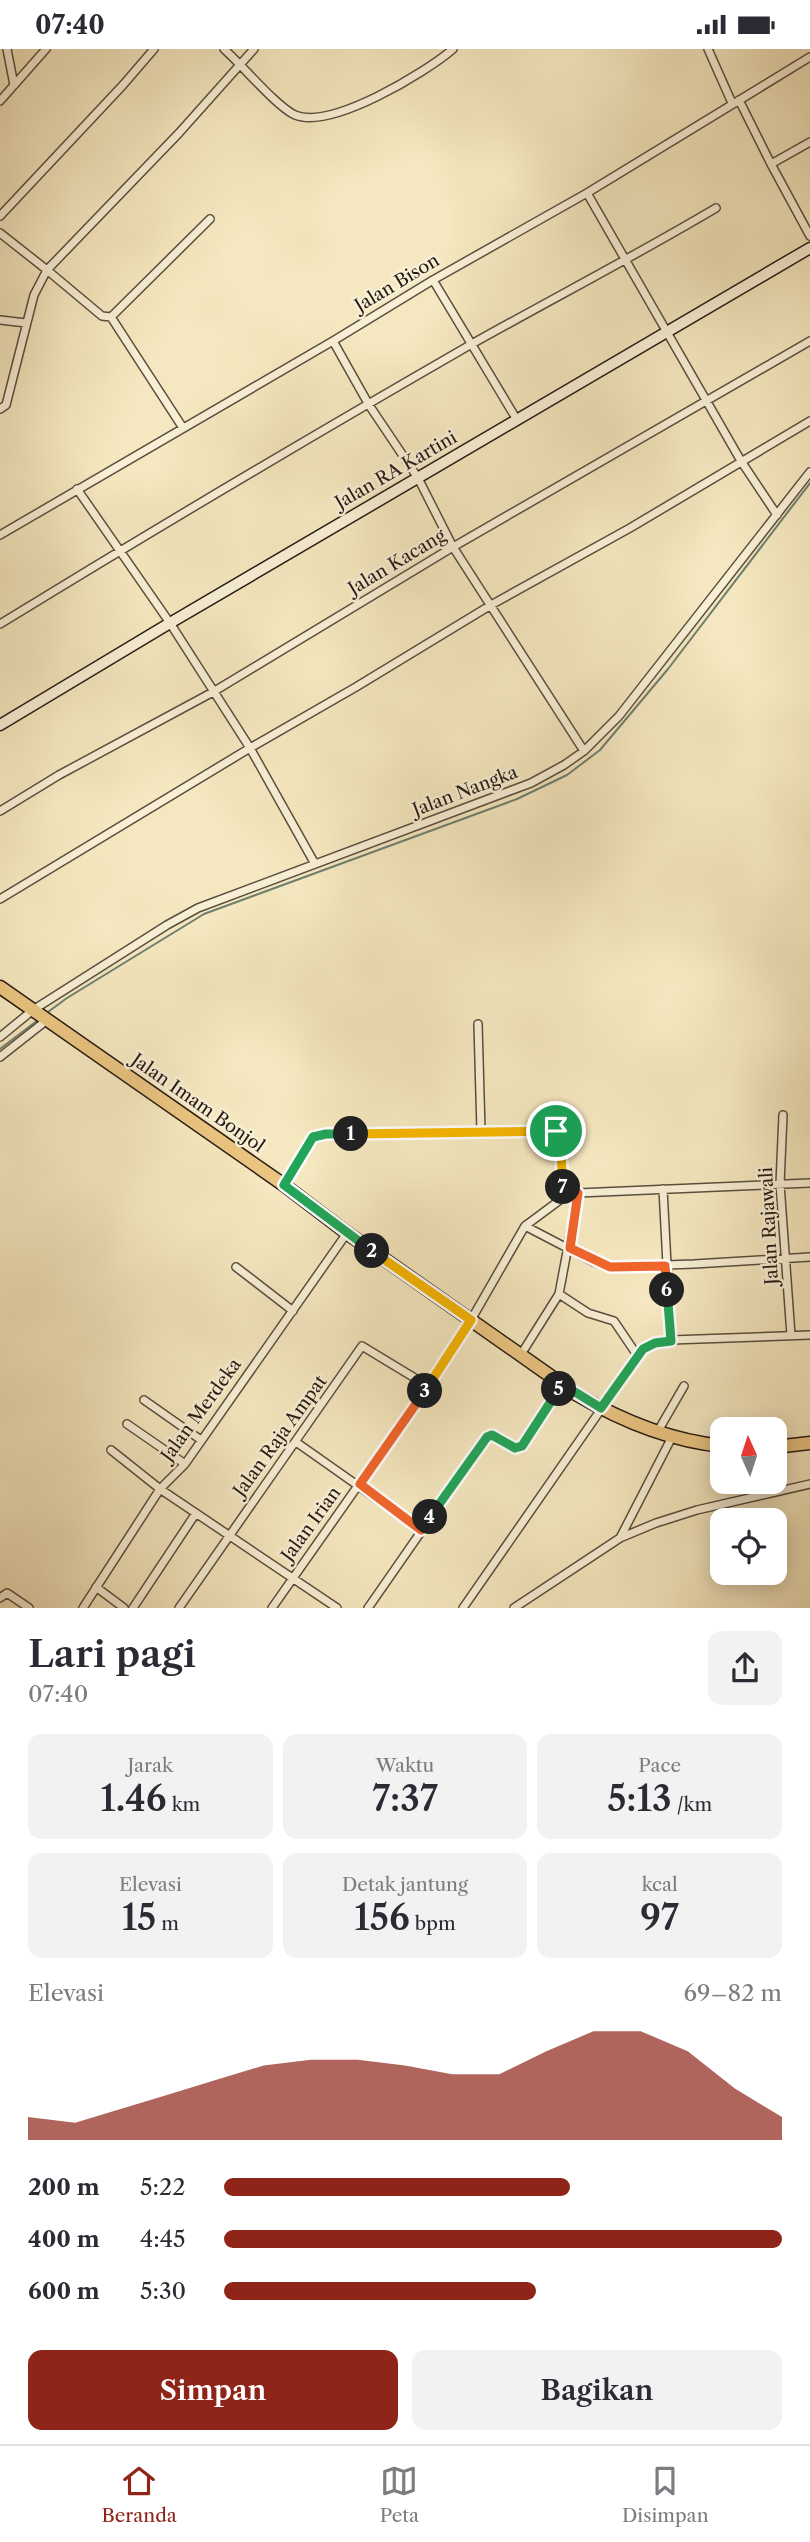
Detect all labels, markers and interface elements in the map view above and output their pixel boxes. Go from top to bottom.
text: 07:40 [35,9,105,41]
street label: Jalan Bison [348,249,443,318]
street label: Jalan RA Kartini [329,426,461,515]
street label: Jalan Kacang [342,524,450,601]
street label: Jalan Nangka [407,761,521,822]
street label: Jalan Imam Bonjol [125,1047,269,1157]
pin [526,1101,586,1161]
icon: arrive [537,1112,575,1150]
pin: 1 [334,1117,368,1151]
text: 1 [346,1122,355,1145]
street label: Jalan Rajawali [755,1166,783,1289]
pin: 7 [546,1169,580,1205]
text: 7 [558,1175,567,1198]
pin: 2 [354,1233,390,1269]
text: 2 [366,1239,377,1262]
pin: 6 [650,1273,684,1307]
text: 6 [661,1278,672,1301]
street label: Jalan Merdeka [154,1354,246,1468]
street label: Jalan Raja Ampat [227,1370,332,1503]
pin: 5 [542,1371,576,1407]
pin: 3 [408,1373,442,1409]
text: 5 [553,1377,564,1400]
text: 3 [419,1379,430,1402]
north arrow [710,1417,788,1495]
map controls [710,1417,787,1585]
street label: Jalan Irian [275,1482,346,1568]
pin: 4 [412,1499,448,1535]
text: 4 [424,1505,435,1528]
button: locate [710,1508,787,1585]
text: Lari pagi [28,1630,196,1677]
button: share [708,1631,782,1705]
text: 07:40 [28,1680,88,1708]
text: Jarak [128,1754,173,1777]
text: Waktu [376,1754,434,1777]
text: Pace [638,1754,681,1777]
text: 1.46 [100,1777,167,1820]
text: 7:37 [372,1777,438,1820]
text: 5:13 [607,1777,672,1820]
text: km [167,1793,200,1816]
text: /km [672,1793,712,1816]
text: Elevasi [119,1873,182,1896]
text: Detak jantung [342,1873,468,1896]
text: kcal [642,1873,678,1896]
text: 15 [122,1896,156,1939]
text: 156 [354,1896,410,1939]
text: 97 [640,1896,679,1939]
text: m [156,1912,179,1935]
text: bpm [410,1912,456,1935]
text: Elevasi [28,1979,104,2007]
text: 69–82 m [684,1979,782,2007]
text: 200 m [28,2173,100,2201]
text: 5:22 [140,2173,185,2201]
text: 400 m [28,2225,100,2253]
text: 4:45 [140,2225,186,2253]
text: 600 m [28,2277,100,2305]
text: 5:30 [140,2277,186,2305]
button: Simpan [28,2350,398,2430]
button: Bagikan [412,2350,782,2430]
tab: Beranda [101,2462,177,2527]
tab: Peta [380,2462,419,2527]
tab: Disimpan [622,2462,709,2527]

